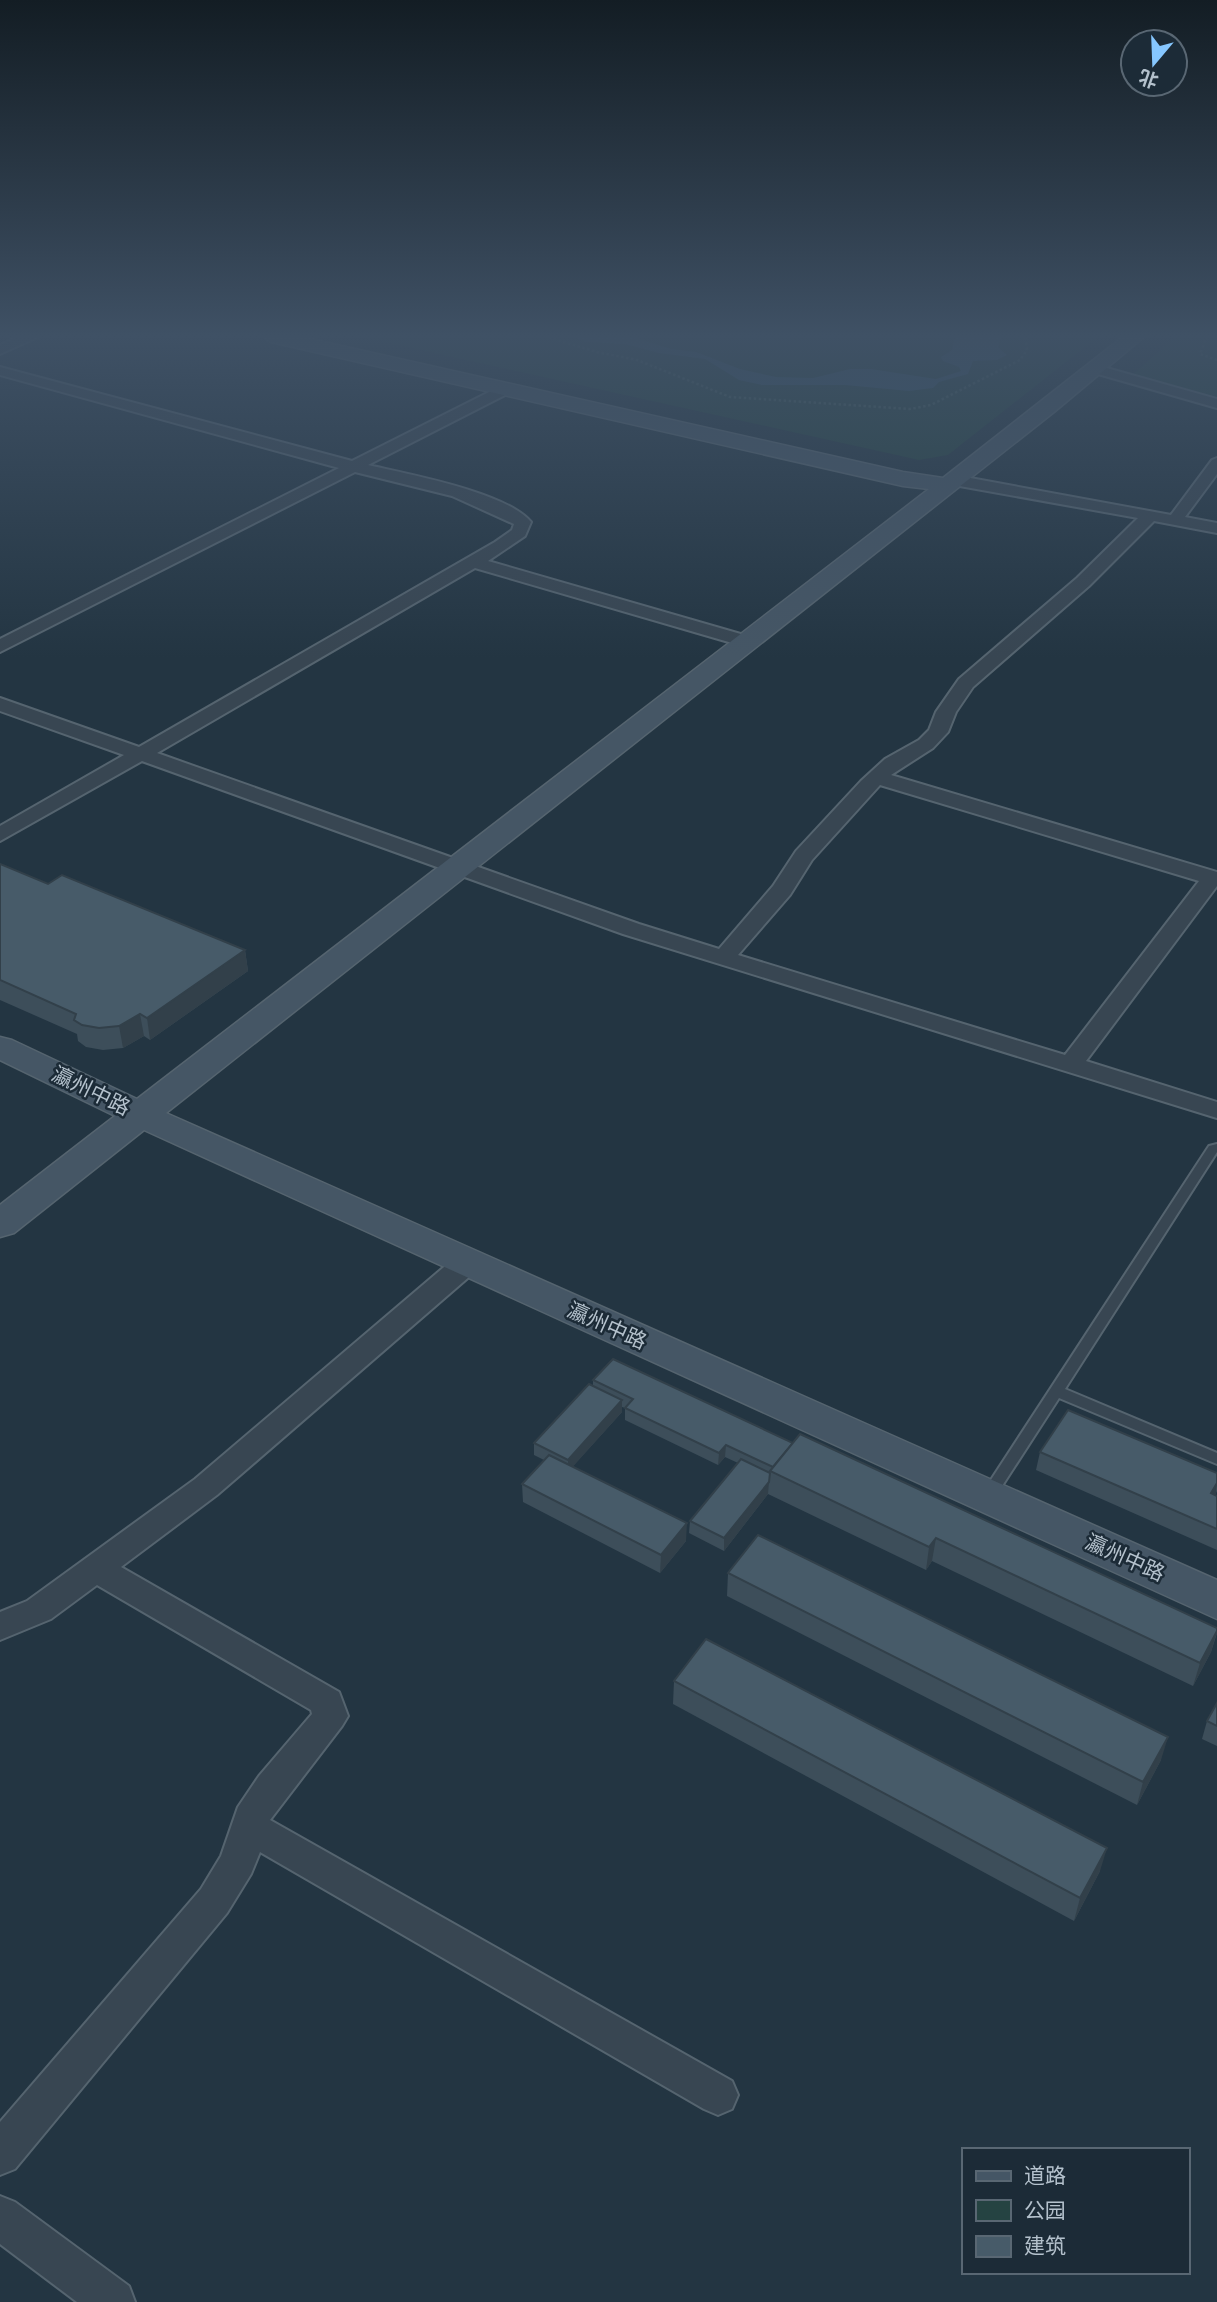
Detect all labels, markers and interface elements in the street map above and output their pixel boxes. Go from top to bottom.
north arrow [1119,28,1189,98]
text: 北 [1136,65,1161,93]
street label: 瀛州中路 [48,1061,134,1121]
street label: 瀛州中路 [563,1297,651,1355]
street label: 瀛州中路 [1081,1529,1169,1587]
legend [962,2148,1189,2274]
text: 道路 [1024,2163,1066,2189]
text: 公园 [1024,2198,1066,2224]
text: 建筑 [1024,2233,1066,2259]

